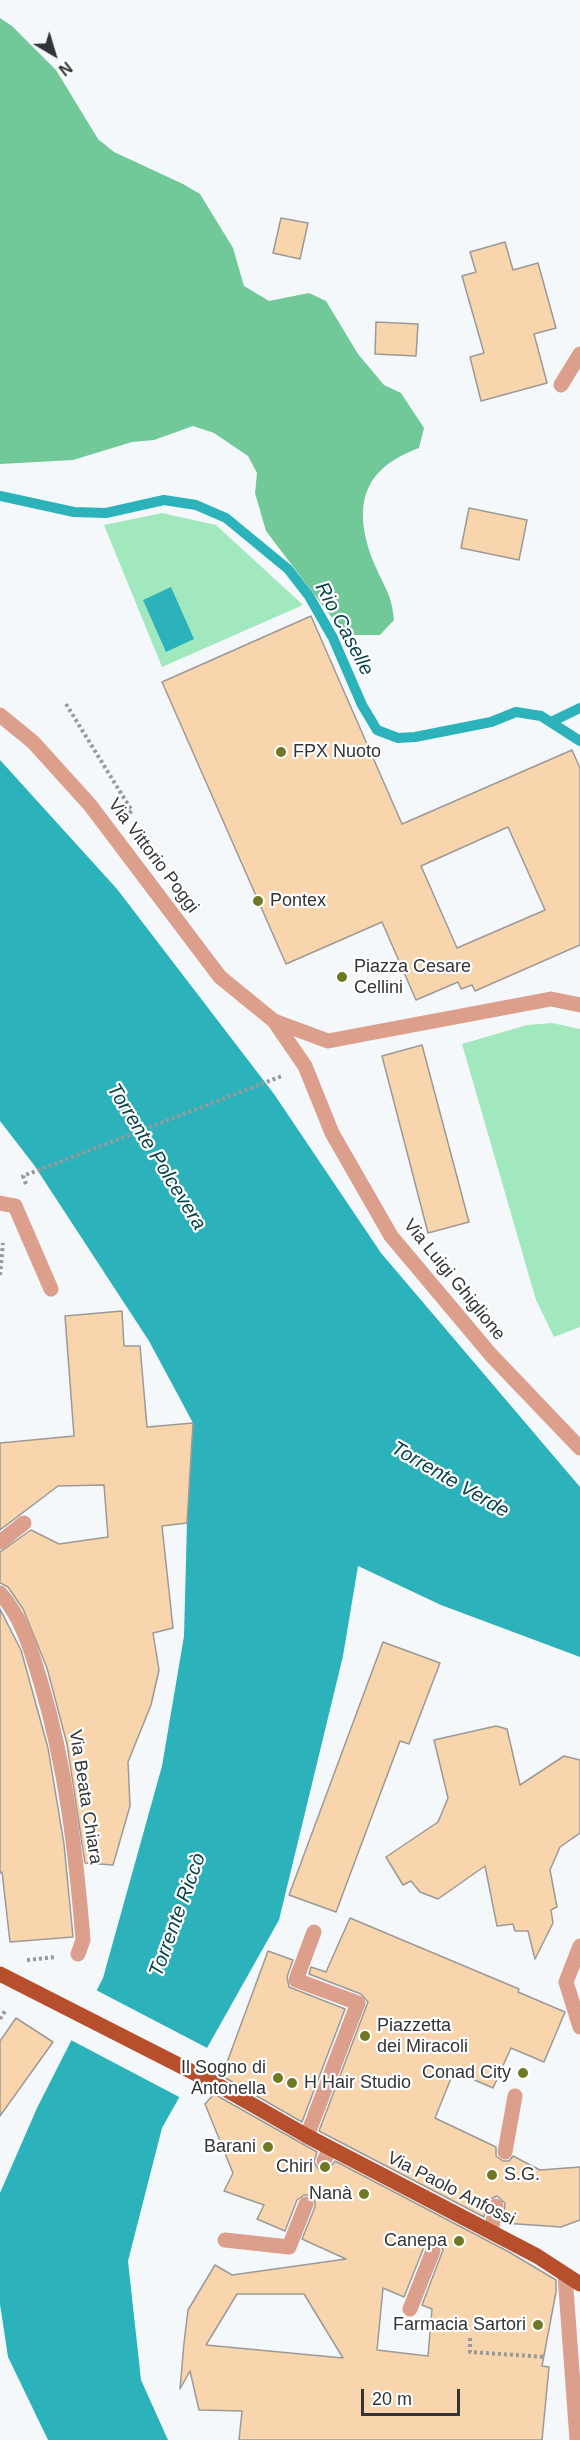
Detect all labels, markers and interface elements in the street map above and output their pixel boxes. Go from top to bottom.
north arrow [24,24,84,84]
text: N [56,58,75,79]
water label: Rio Caselle [309,578,379,680]
place label: FPX Nuoto [293,741,381,763]
marker: FPX Nuoto [274,745,288,759]
street label: Via Vittorio Poggi [103,795,203,917]
place label: Pontex [270,890,326,912]
marker: Pontex [251,894,265,908]
place label: Piazza Cesare Cellini [354,956,471,998]
marker: Piazza Cesare Cellini [335,970,349,984]
water label: Torrente Polcevera [101,1079,211,1235]
street label: Via Luigi Ghiglione [398,1215,510,1345]
water label: Torrente Verde [387,1437,513,1523]
street label: Via Beata Chiara [64,1728,106,1866]
water label: Torrente Riccò [145,1850,211,1980]
place label: Piazzetta dei Miracoli [377,2015,468,2058]
marker: Piazzetta dei Miracoli [358,2029,372,2043]
place label: Il Sogno di Antonella [181,2057,266,2100]
place label: Conad City [422,2062,511,2084]
marker: Conad City [516,2066,530,2080]
marker: Il Sogno di Antonella [271,2071,285,2085]
place label: H Hair Studio [304,2072,411,2094]
marker: H Hair Studio [285,2076,299,2090]
place label: Barani [204,2136,256,2158]
marker: Barani [261,2140,275,2154]
street label: Via Paolo Anfossi [383,2147,519,2231]
place label: Chiri [276,2156,313,2178]
marker: Chiri [318,2160,332,2174]
place label: S.G. [504,2164,540,2186]
marker: S.G. [485,2168,499,2182]
place label: Nanà [309,2183,352,2205]
marker: Nanà [357,2187,371,2201]
place label: Canepa [384,2230,447,2252]
marker: Canepa [452,2234,466,2248]
place label: Farmacia Sartori [393,2314,526,2336]
marker: Farmacia Sartori [531,2318,545,2332]
scale bar [364,2377,463,2415]
text: 20 m [372,2389,412,2409]

